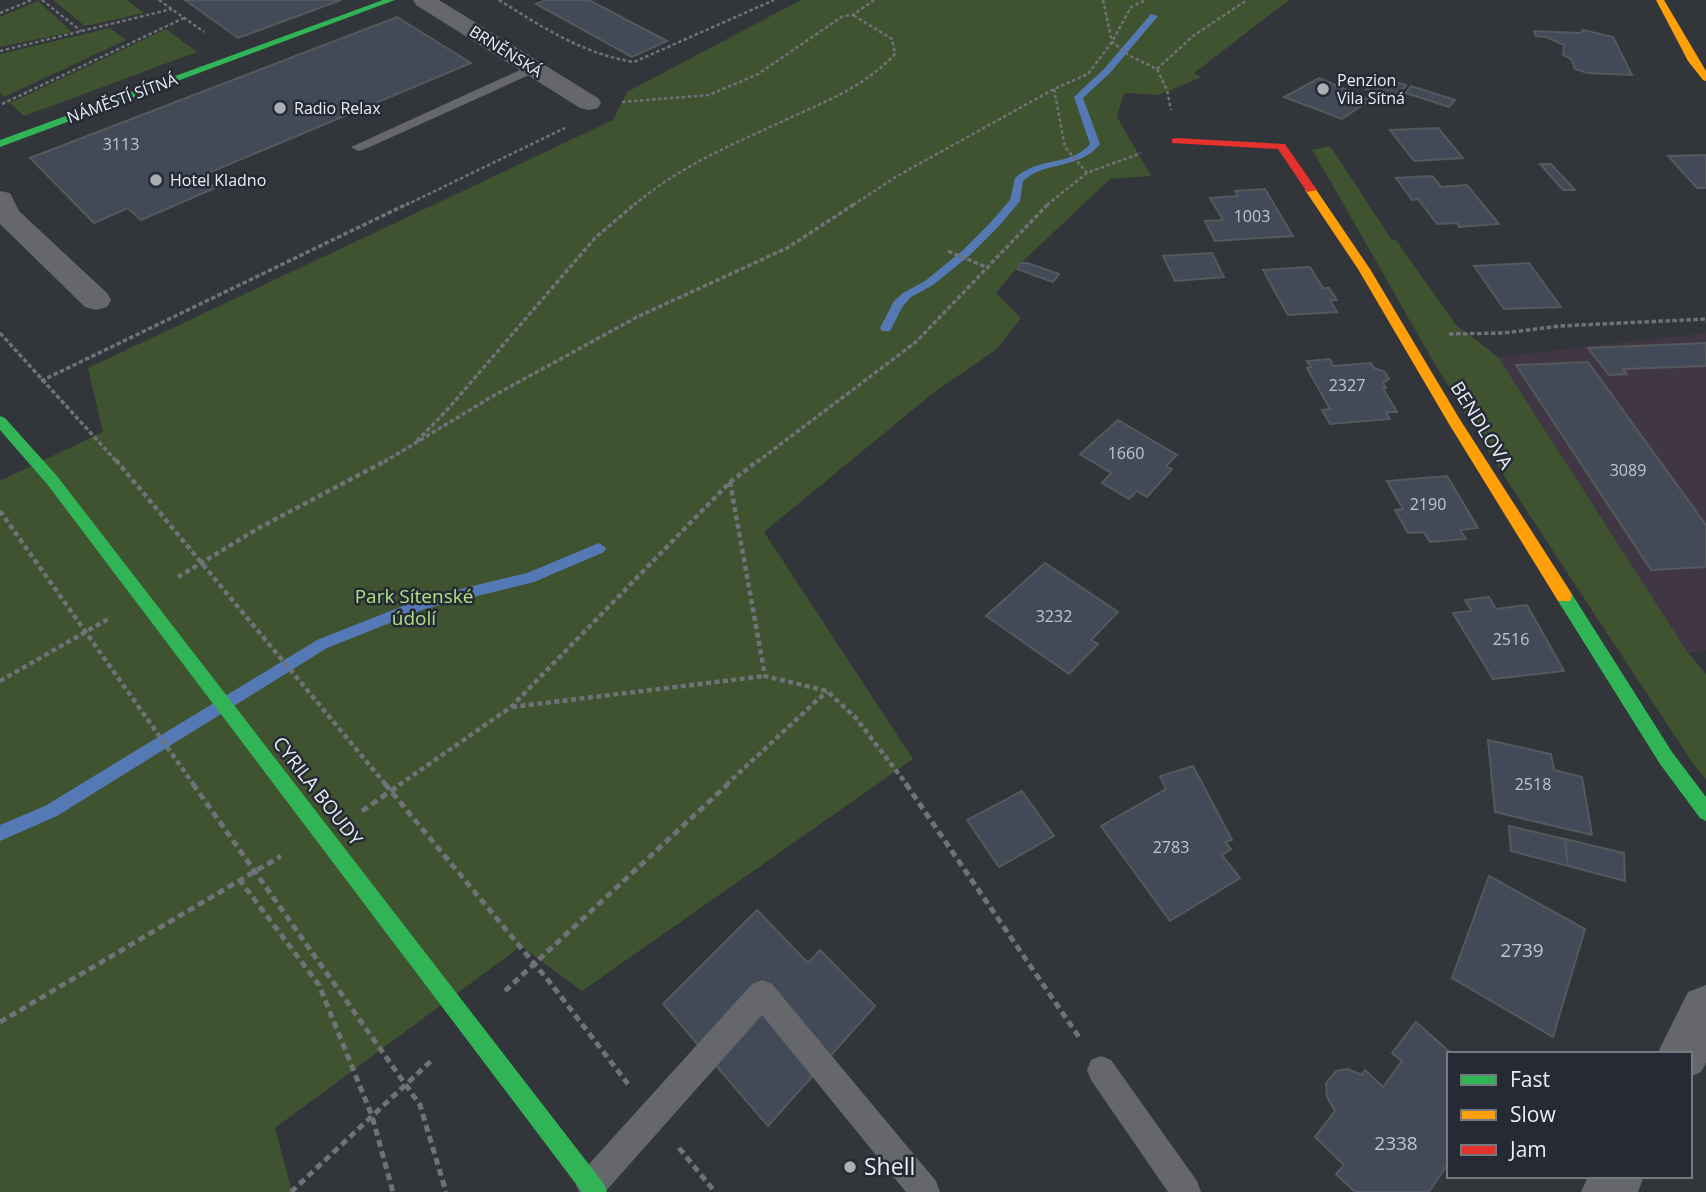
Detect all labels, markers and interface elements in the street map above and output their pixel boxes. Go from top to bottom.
street label: BRNĚNSKÁ [465,20,547,82]
street label: NÁMĚSTÍ SÍTNÁ [64,68,181,128]
place label: Penzion Vila Sítná [1337,69,1405,109]
marker: Penzion Vila Sítná [1315,81,1331,97]
place label: Radio Relax [294,97,381,119]
marker: Radio Relax [272,100,288,116]
house number: 3113 [103,133,139,155]
place label: Hotel Kladno [170,169,266,191]
marker: Hotel Kladno [148,172,164,188]
house number: 1003 [1234,205,1270,227]
house number: 2327 [1329,374,1365,396]
street label: BENDLOVA [1445,376,1519,474]
house number: 1660 [1108,442,1144,464]
house number: 3089 [1610,459,1646,481]
house number: 2190 [1410,493,1446,515]
park label: Park Sítenské údolí [355,583,473,631]
house number: 3232 [1036,605,1072,627]
house number: 2516 [1493,628,1529,650]
street label: CYRILA BOUDY [267,731,369,851]
house number: 2518 [1515,773,1551,795]
house number: 2783 [1153,836,1189,858]
house number: 2739 [1500,937,1544,963]
legend [1447,1052,1692,1178]
text: Fast [1510,1065,1550,1093]
text: Slow [1510,1100,1556,1128]
house number: 2338 [1374,1130,1418,1156]
text: Jam [1508,1135,1547,1163]
place label: Shell [864,1150,915,1182]
marker: Shell [842,1159,858,1175]

